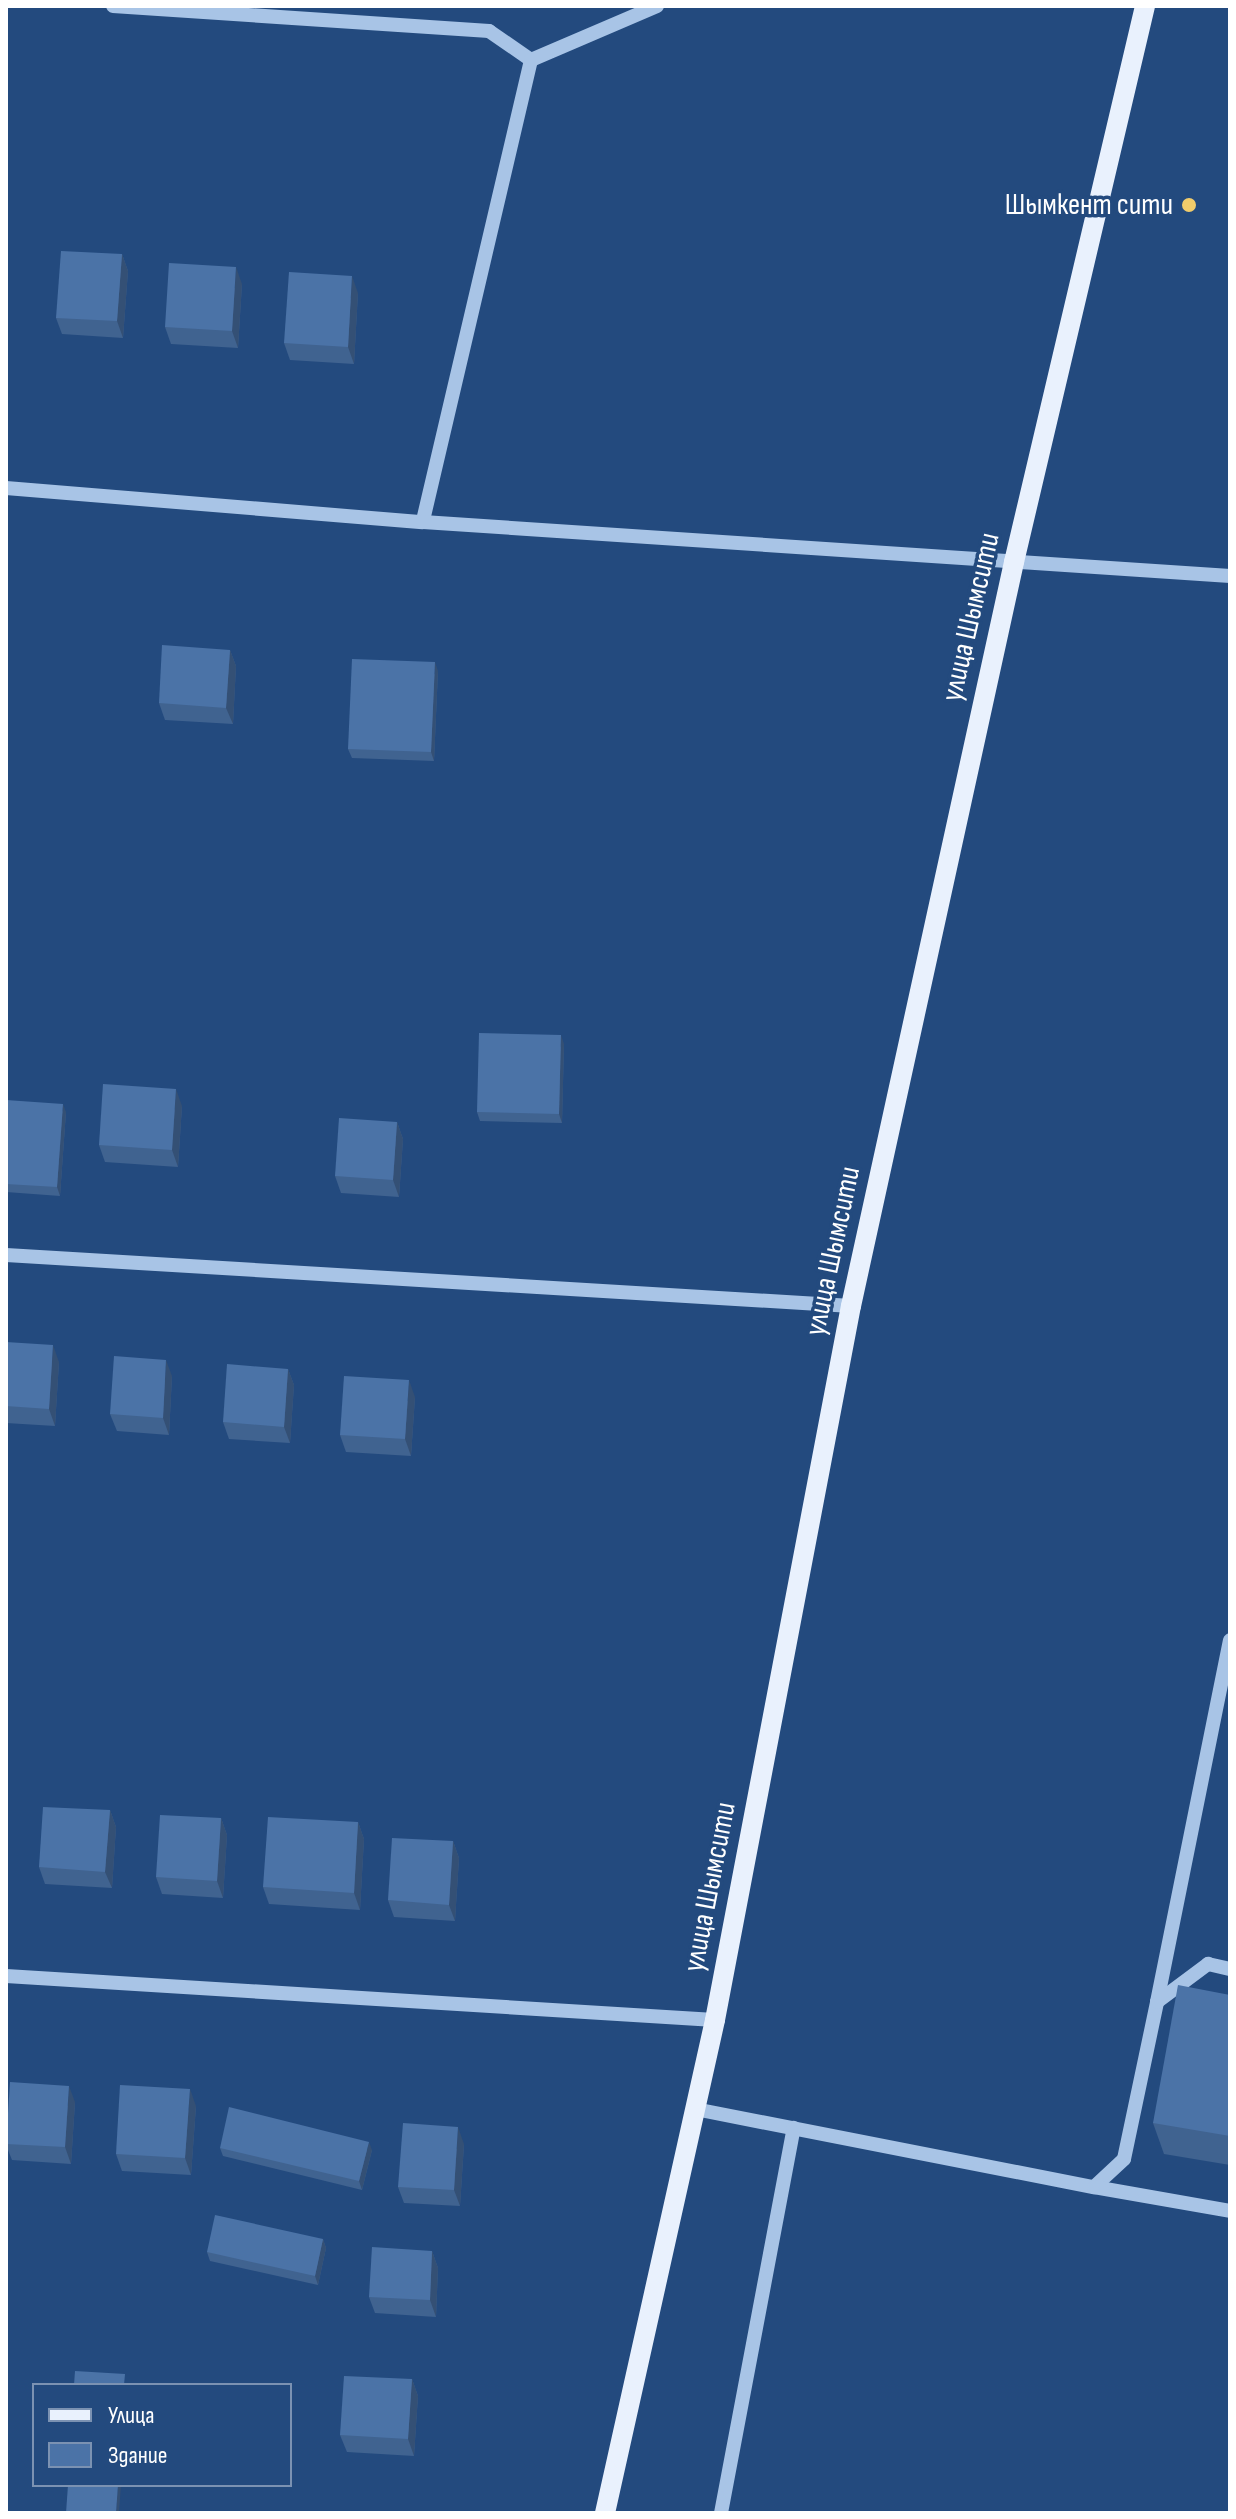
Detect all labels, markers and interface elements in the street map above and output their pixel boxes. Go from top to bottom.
place label: Шымкент сити [1005,187,1173,223]
marker: Шымкент сити [1180,196,1198,214]
street label: улица Шымсити [934,529,1008,705]
street label: улица Шымсити [798,1163,868,1339]
street label: улица Шымсити [676,1799,744,1975]
legend [32,2383,292,2487]
text: Улица [108,2401,154,2430]
text: Здание [108,2441,167,2470]

